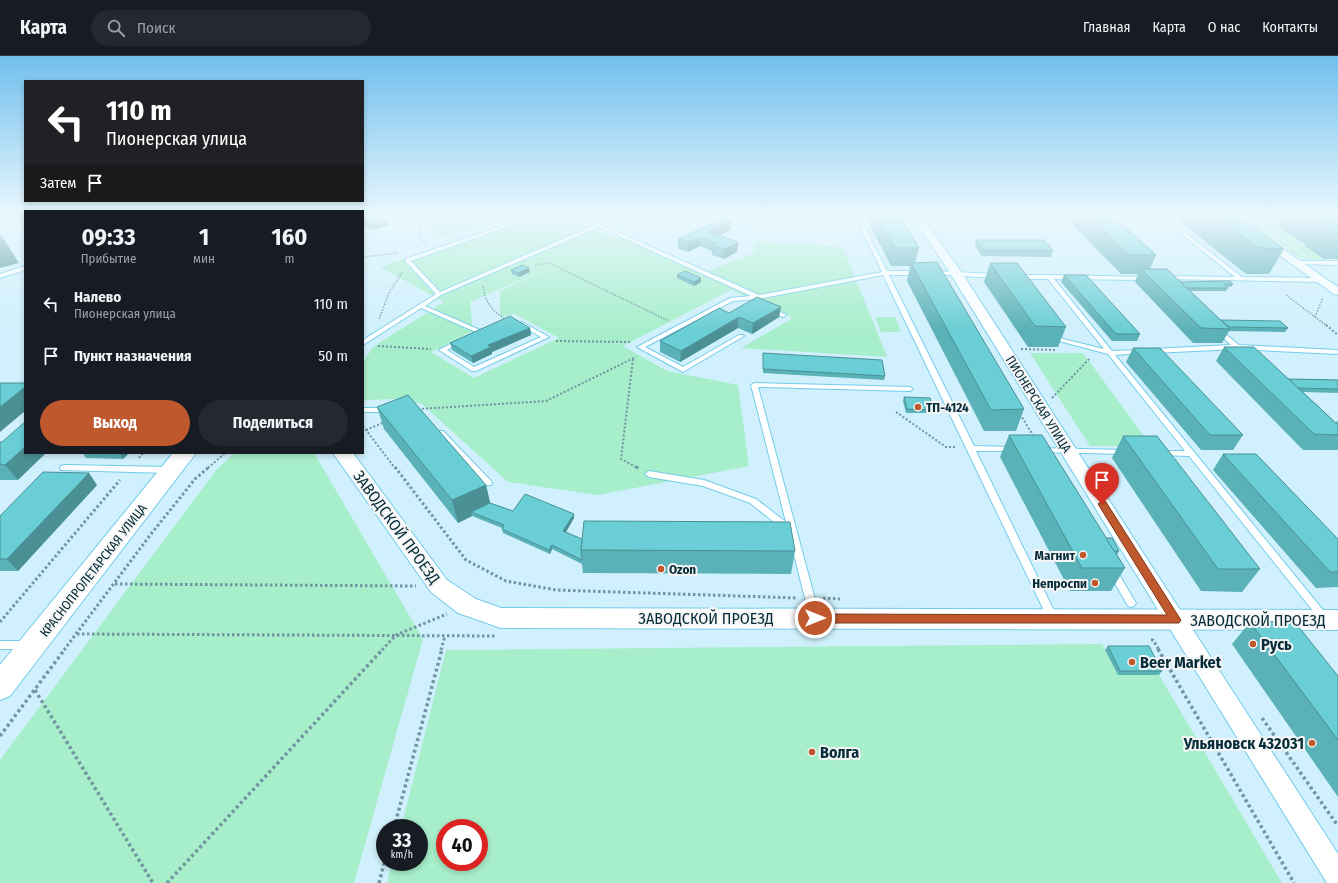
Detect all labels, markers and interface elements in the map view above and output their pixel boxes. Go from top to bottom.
search box [91,10,371,46]
text: Карта [20,16,67,39]
icon: search [105,17,127,39]
text: Поиск [137,19,175,37]
text: Главная [1083,19,1130,36]
text: Карта [1152,19,1186,36]
text: О нас [1208,19,1240,36]
text: Контакты [1262,19,1318,36]
text: 110 m [106,94,172,127]
icon: left [40,96,92,148]
text: Пионерская улица [106,128,247,150]
icon: arrive [84,172,106,194]
text: Затем [40,174,76,192]
text: 09:33 [82,223,135,251]
text: 1 [199,223,209,251]
text: 160 [272,223,307,251]
text: Прибытие [81,251,136,266]
text: мин [193,251,215,266]
text: m [284,251,294,266]
text: Налево [74,288,121,306]
icon: left [40,293,62,315]
text: 110 m [314,295,348,313]
text: Пионерская улица [74,306,176,321]
icon: arrive [40,345,62,367]
text: Пункт назначения [74,347,192,365]
text: 50 m [318,347,348,365]
street label: ПИОНЕРСКАЯ УЛИЦА [1003,353,1075,456]
button: Выход [40,400,190,446]
button: Поделиться [198,400,348,446]
place label: ТП-4124 [926,400,969,415]
marker: ТП-4124 [913,402,923,412]
pin [1085,463,1119,504]
street label: ЗАВОДСКОЙ ПРОЕЗД [349,467,444,588]
icon: arrive [1091,469,1113,491]
street label: КРАСНОПРОЛЕТАРСКАЯ УЛИЦА [37,501,150,640]
place label: Магнит [1035,548,1075,563]
marker: Магнит [1078,550,1088,560]
place label: Ozon [669,562,696,577]
marker: Ozon [656,564,666,574]
place label: Непроспи [1032,576,1087,591]
marker: Непроспи [1090,578,1100,588]
position arrow [794,597,836,639]
street label: ЗАВОДСКОЙ ПРОЕЗД [638,609,774,628]
street label: ЗАВОДСКОЙ ПРОЕЗД [1190,611,1326,630]
place label: Русь [1261,635,1292,654]
marker: Русь [1248,639,1258,649]
place label: Beer Market [1140,653,1222,672]
marker: Beer Market [1127,657,1137,667]
place label: Ульяновск 432031 [1183,734,1304,753]
marker: Ульяновск 432031 [1307,738,1317,748]
place label: Волга [820,743,859,762]
marker: Волга [807,747,817,757]
speed limit sign: 40 [436,819,488,871]
text: 33 [393,828,411,852]
text: km/h [391,849,413,861]

